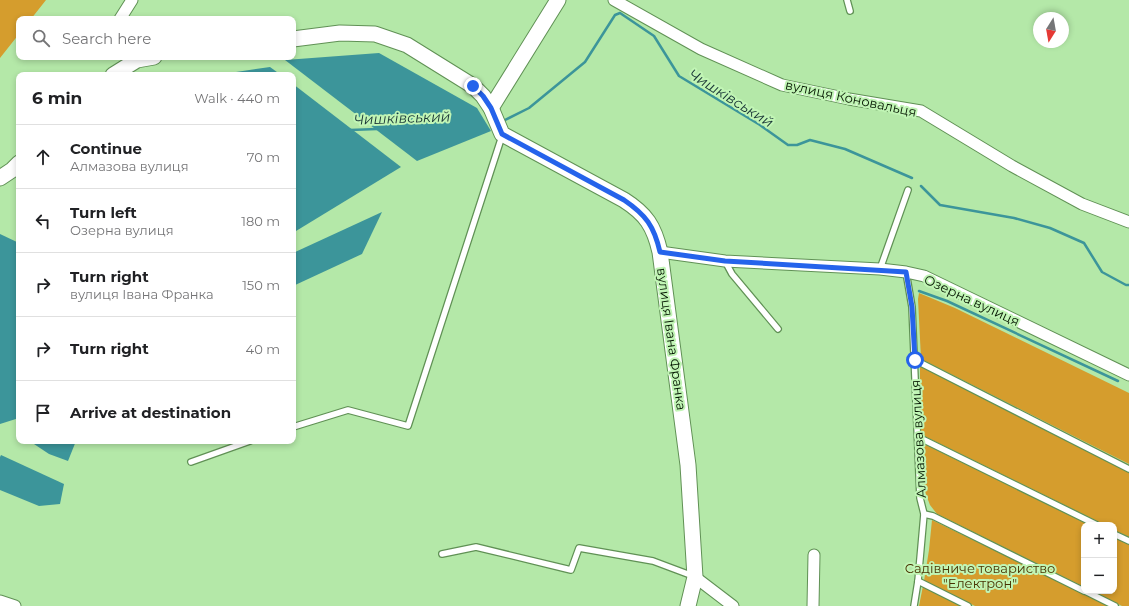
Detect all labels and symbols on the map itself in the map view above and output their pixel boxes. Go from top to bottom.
north arrow [1033,12,1069,48]
water label: Чишківський [685,65,777,131]
street label: вулиця Коновальця [784,76,918,120]
route end [464,77,482,95]
water label: Чишківський [353,107,451,129]
street label: вулиця Івана Франка [654,267,690,411]
street label: Озерна вулиця [922,271,1022,329]
route start [906,351,924,369]
street label: Алмазова вулиця [907,379,929,499]
park label: Садівниче товариство "Електрон" [905,560,1055,591]

